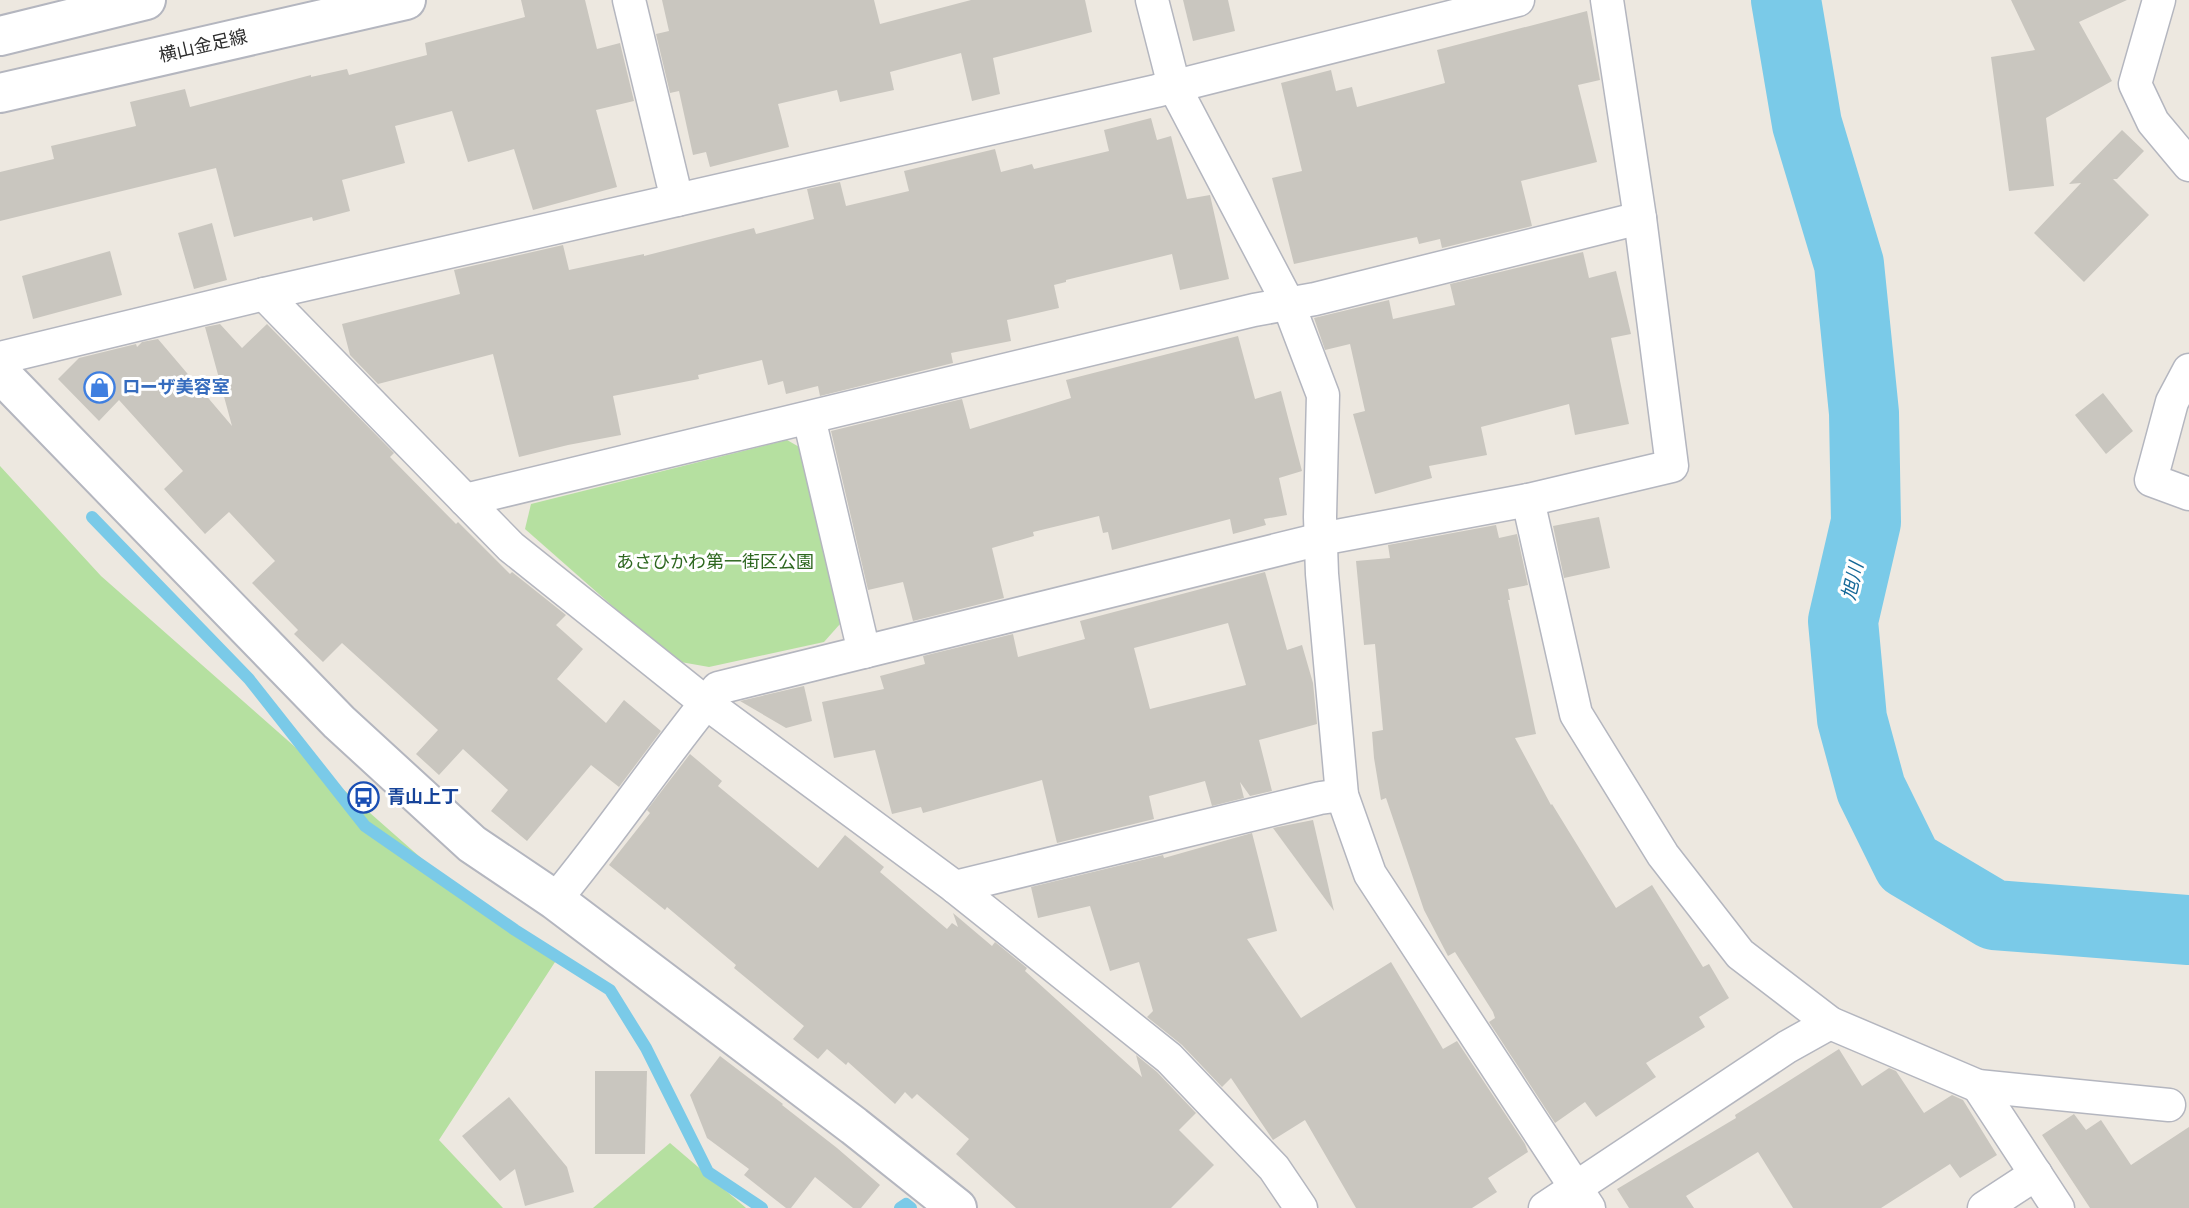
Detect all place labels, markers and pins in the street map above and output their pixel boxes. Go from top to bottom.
shop icon: ローザ美容室 [82,370,116,404]
place label: ローザ美容室 [122,376,230,398]
bus stop icon: 青山上丁 [347,780,381,814]
place label: 青山上丁 [387,786,459,808]

